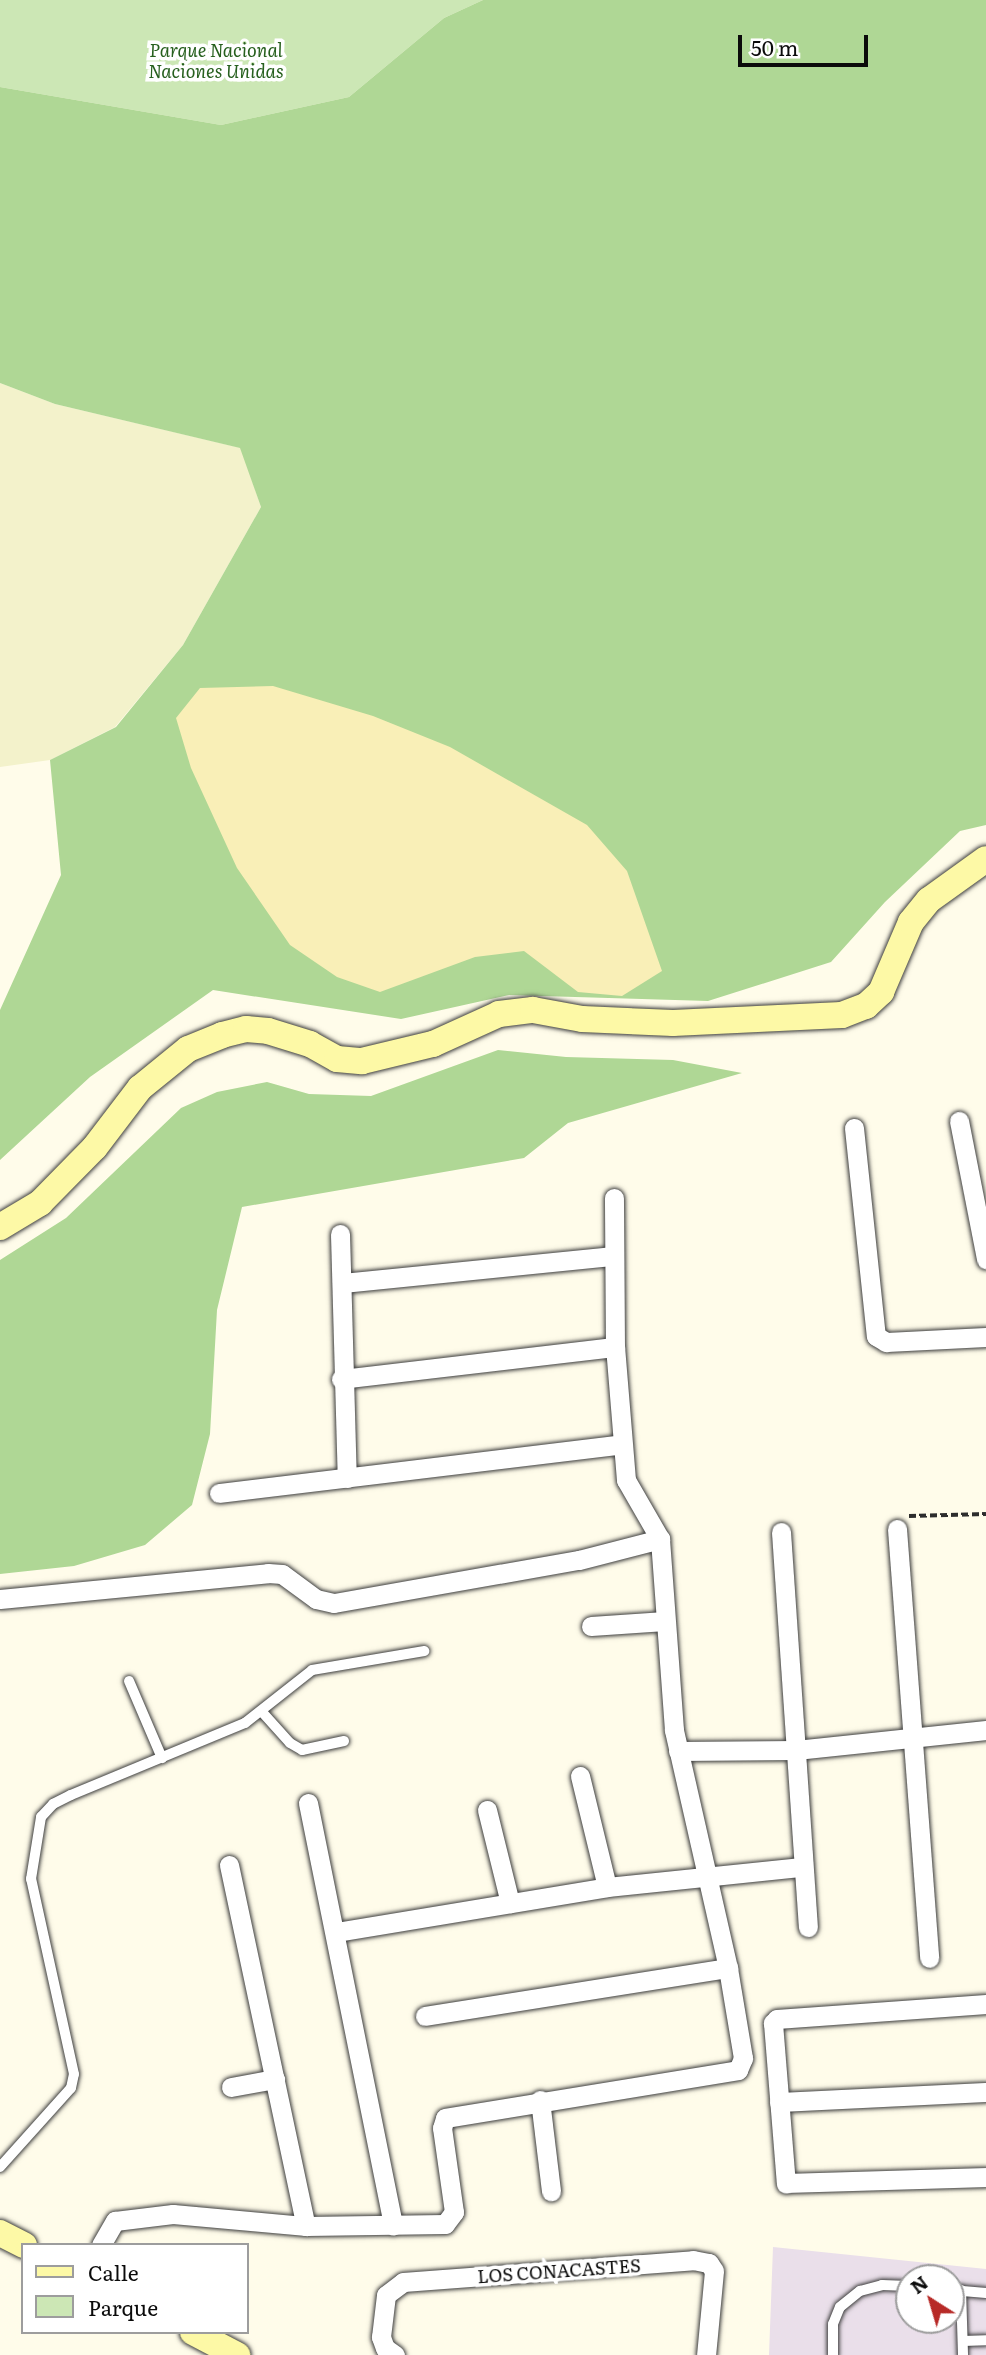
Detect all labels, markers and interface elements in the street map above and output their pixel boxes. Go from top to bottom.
scale bar [741,21,870,65]
text: 50 m [751,31,798,62]
park label: Parque Nacional Naciones Unidas [148,40,284,82]
legend [21,2243,248,2334]
street label: LOS CONACASTES [477,2255,641,2287]
text: Calle [88,2256,139,2287]
north arrow [895,2264,965,2334]
text: N [904,2268,933,2300]
text: Parque [88,2291,158,2322]

